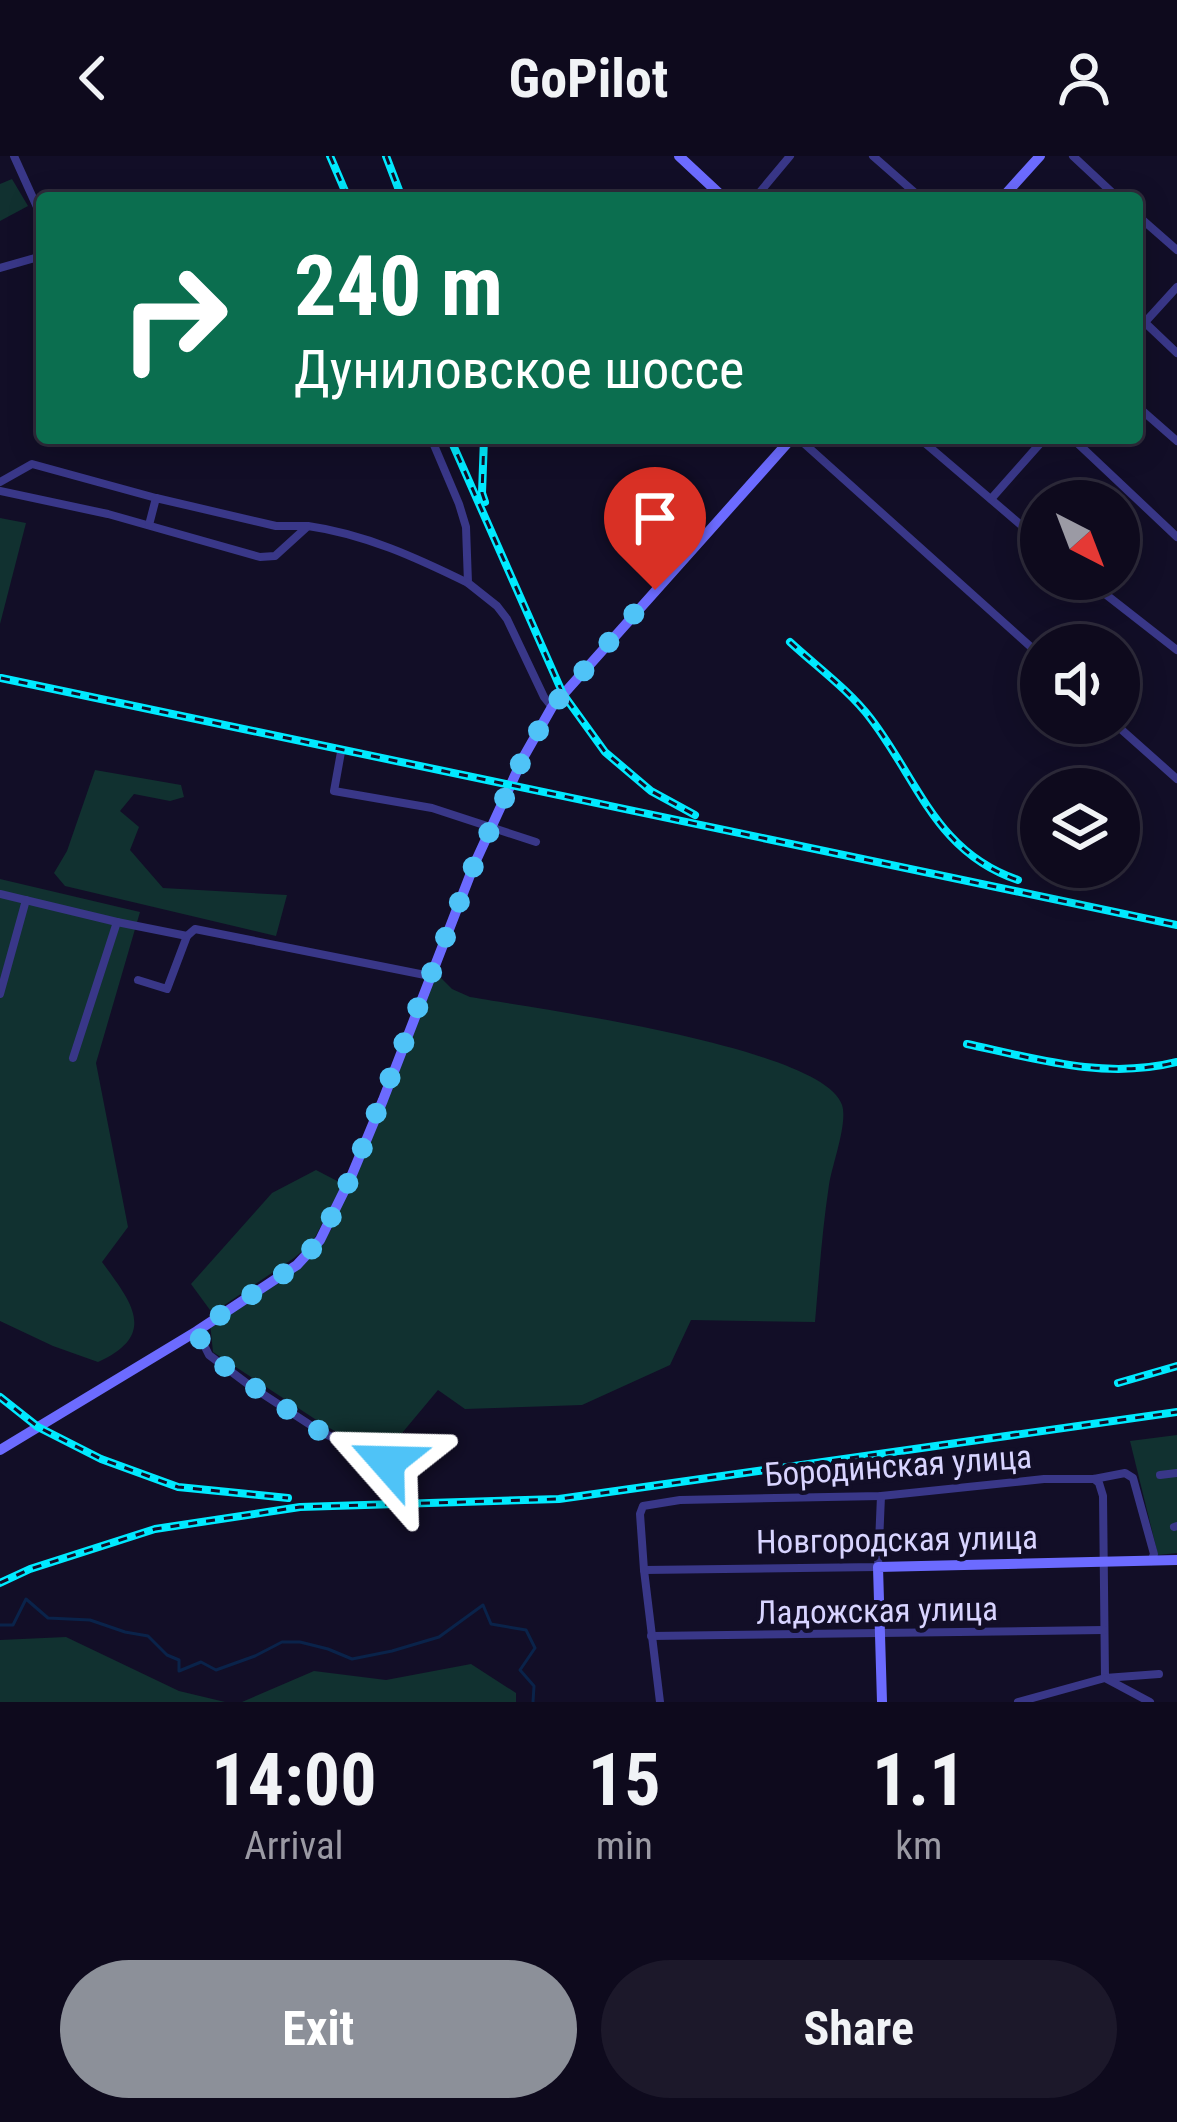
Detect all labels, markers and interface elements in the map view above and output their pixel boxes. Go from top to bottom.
icon: back [60,45,126,111]
icon: person [1051,45,1117,111]
text: GoPilot [509,47,668,110]
text: 240 m [294,237,503,336]
icon: right [96,240,252,396]
text: Дуниловское шоссе [294,338,744,401]
pin [604,467,706,590]
north arrow [1020,480,1140,600]
map controls [1020,480,1140,888]
icon: arrive [622,485,688,551]
button: sound [1020,624,1140,744]
button: layers [1020,768,1140,888]
position arrow [324,1399,450,1525]
street label: Бородинская улица [763,1437,1033,1494]
street label: Новгородская улица [756,1518,1038,1561]
street label: Ладожская улица [756,1589,998,1632]
text: 14:00 [211,1738,377,1823]
text: 15 [588,1738,661,1823]
text: 1.1 [872,1738,966,1823]
text: Arrival [244,1823,344,1869]
text: min [596,1823,653,1869]
text: km [895,1823,942,1869]
button: Exit [60,1960,577,2098]
button: Share [601,1960,1117,2098]

